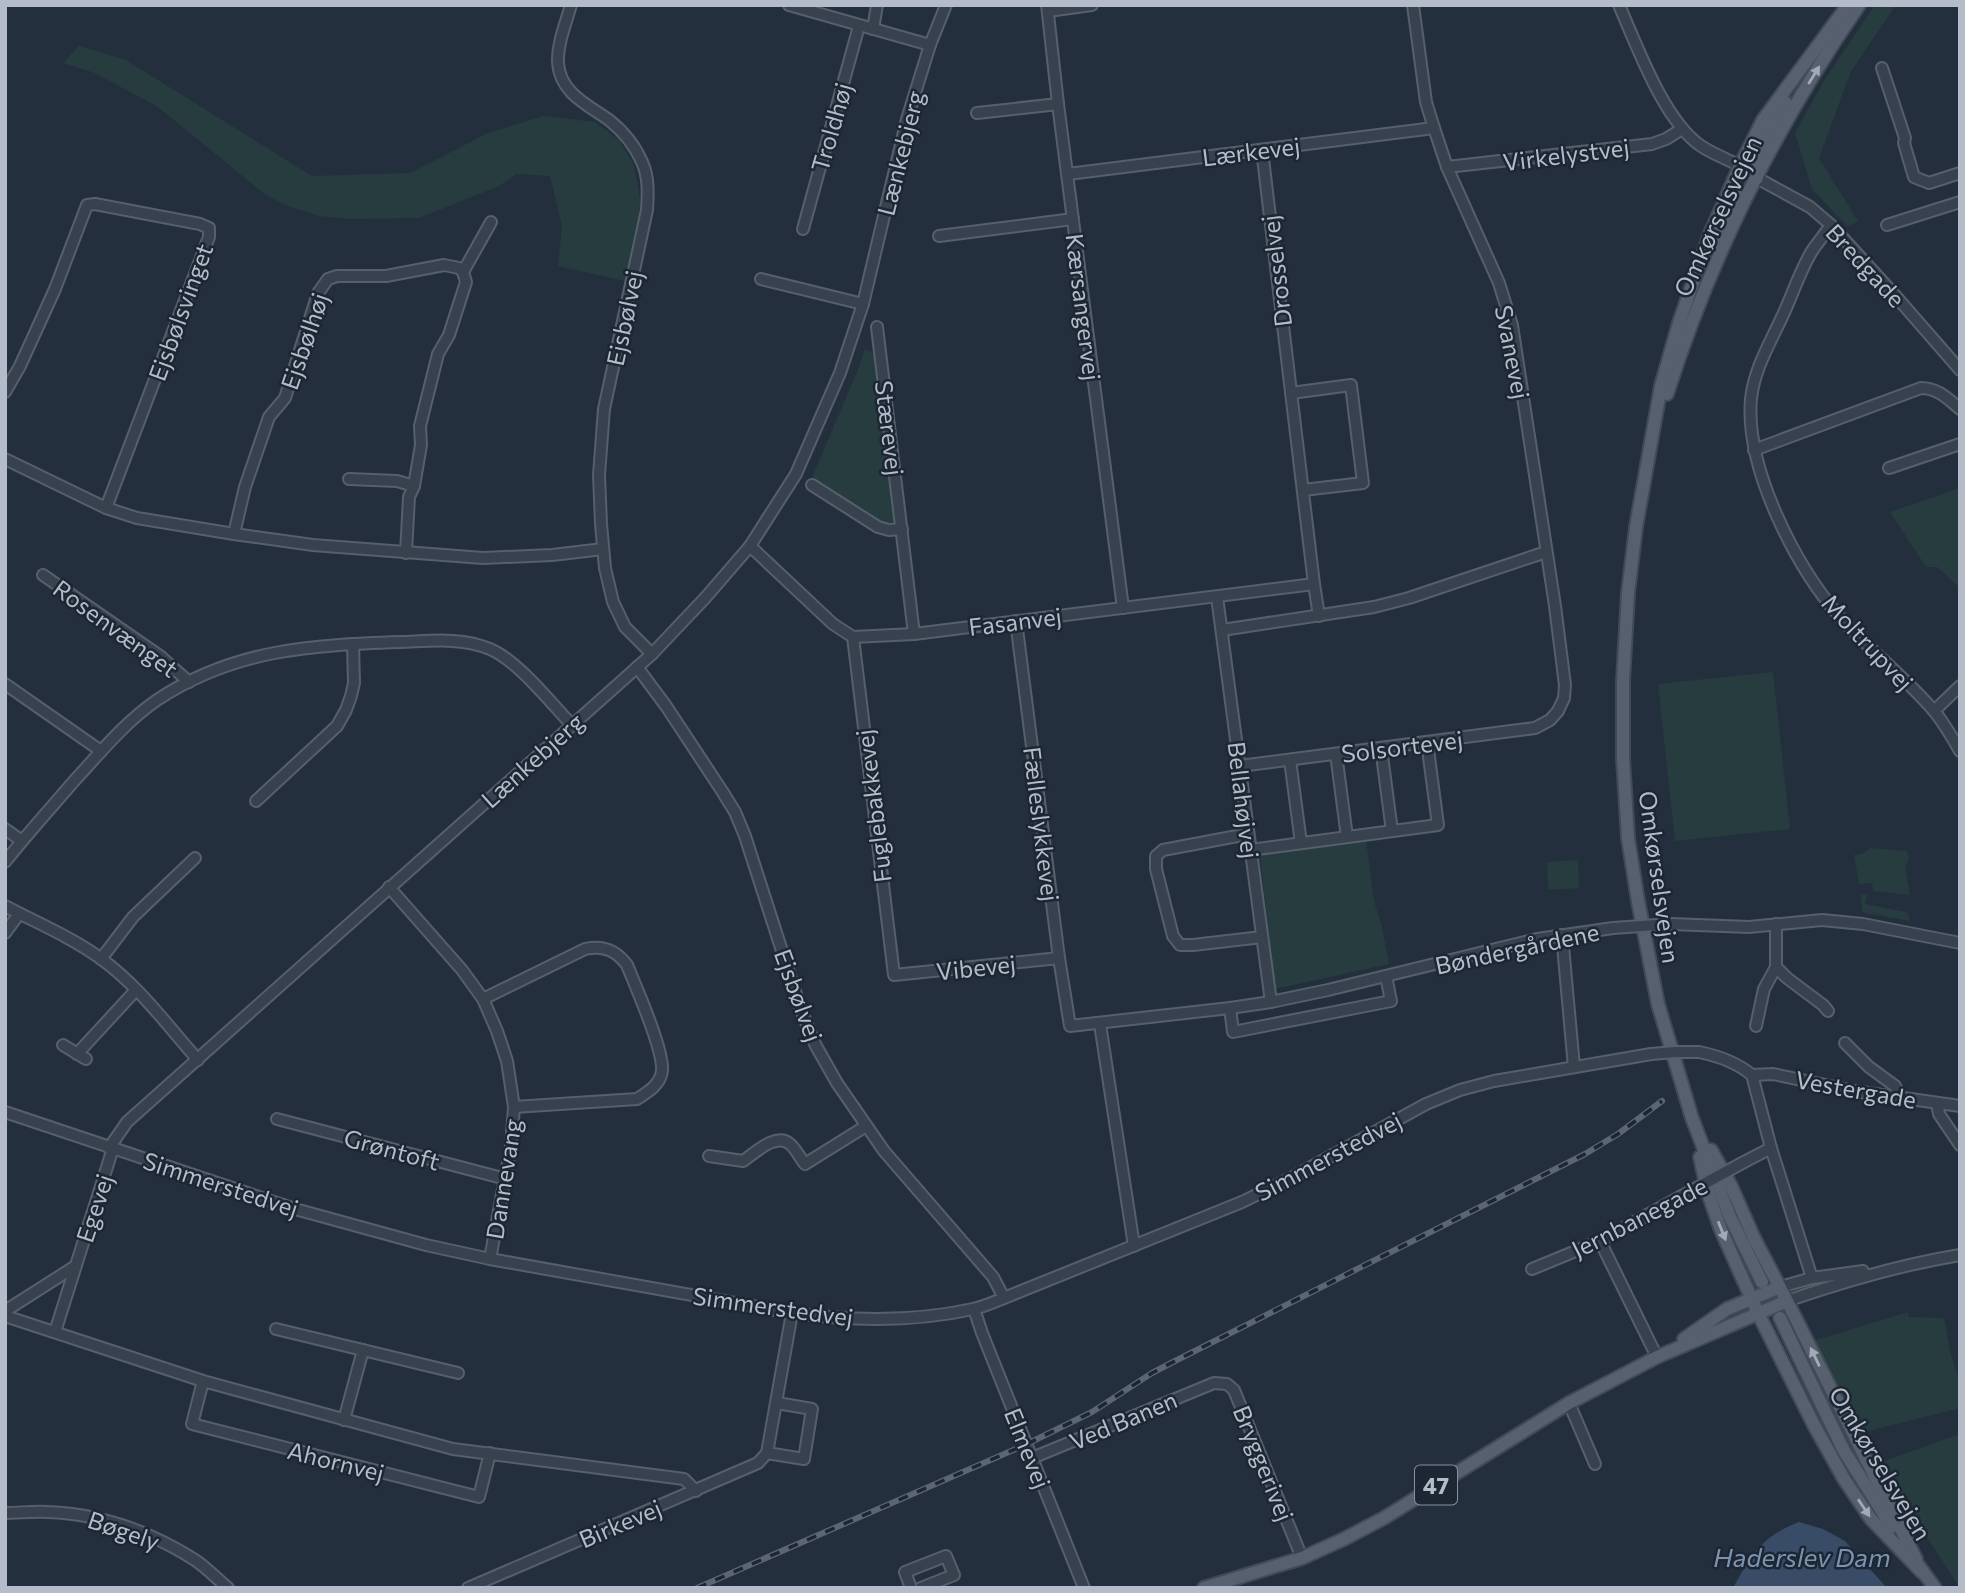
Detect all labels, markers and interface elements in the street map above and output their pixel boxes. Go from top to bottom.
one-way arrow [1807,66,1820,85]
street label: Troldhøj [805,79,857,175]
street label: Lænkebjerg [870,88,930,218]
street label: Lærkevej [1200,131,1302,171]
street label: Omkørselsvejen [1667,131,1767,301]
street label: Virkelystvej [1501,132,1631,176]
street label: Drosselvej [1255,214,1297,328]
street label: Bredgade [1820,217,1912,313]
street label: Kærsangervej [1061,232,1107,382]
street label: Ejsbølsvinget [142,239,218,385]
street label: Ejsbølvej [600,268,648,368]
street label: Ejsbølhøj [274,289,334,393]
street label: Svanevej [1490,303,1536,401]
street label: Stærevej [870,379,910,477]
street label: Rosenvænget [48,573,184,683]
street label: Moltrupvej [1816,588,1920,696]
street label: Fasanvej [967,601,1063,641]
street label: Lænkebjerg [475,706,589,814]
street label: Solsortevej [1340,724,1464,768]
street label: Fuglebakkevej [849,728,897,884]
street label: Bellahøjvej [1222,740,1266,860]
street label: Fælleslykkevej [1018,745,1066,903]
street label: Omkørselsvejen [1634,789,1686,965]
street label: Bøndergårdene [1432,916,1602,980]
street label: Ejsbølvej [769,945,829,1045]
street label: Vibevej [935,948,1017,986]
street label: Vestergade [1793,1064,1919,1114]
street label: Simmerstedvej [1250,1105,1406,1207]
street label: Dannevang [479,1117,527,1241]
street label: Grøntoft [341,1122,443,1176]
street label: Simmerstedvej [140,1145,302,1223]
street label: Egevej [69,1170,119,1246]
street label: Jernbanegade [1566,1170,1712,1264]
one-way arrow [1716,1221,1727,1242]
street label: Simmerstedvej [691,1280,855,1332]
one-way arrow [1809,1347,1821,1367]
street label: Omkørselsvejen [1824,1381,1938,1545]
street label: Ved Banen [1065,1384,1181,1456]
street label: Bryggerivej [1228,1401,1300,1525]
street label: Elmevej [999,1403,1057,1493]
street label: Ahornvej [285,1435,387,1487]
road number: 47 [1415,1466,1457,1504]
street label: Birkevej [574,1493,666,1553]
one-way arrow [1858,1499,1871,1518]
street label: Bøgely [84,1504,164,1556]
water label: Haderslev Dam [1713,1541,1891,1572]

